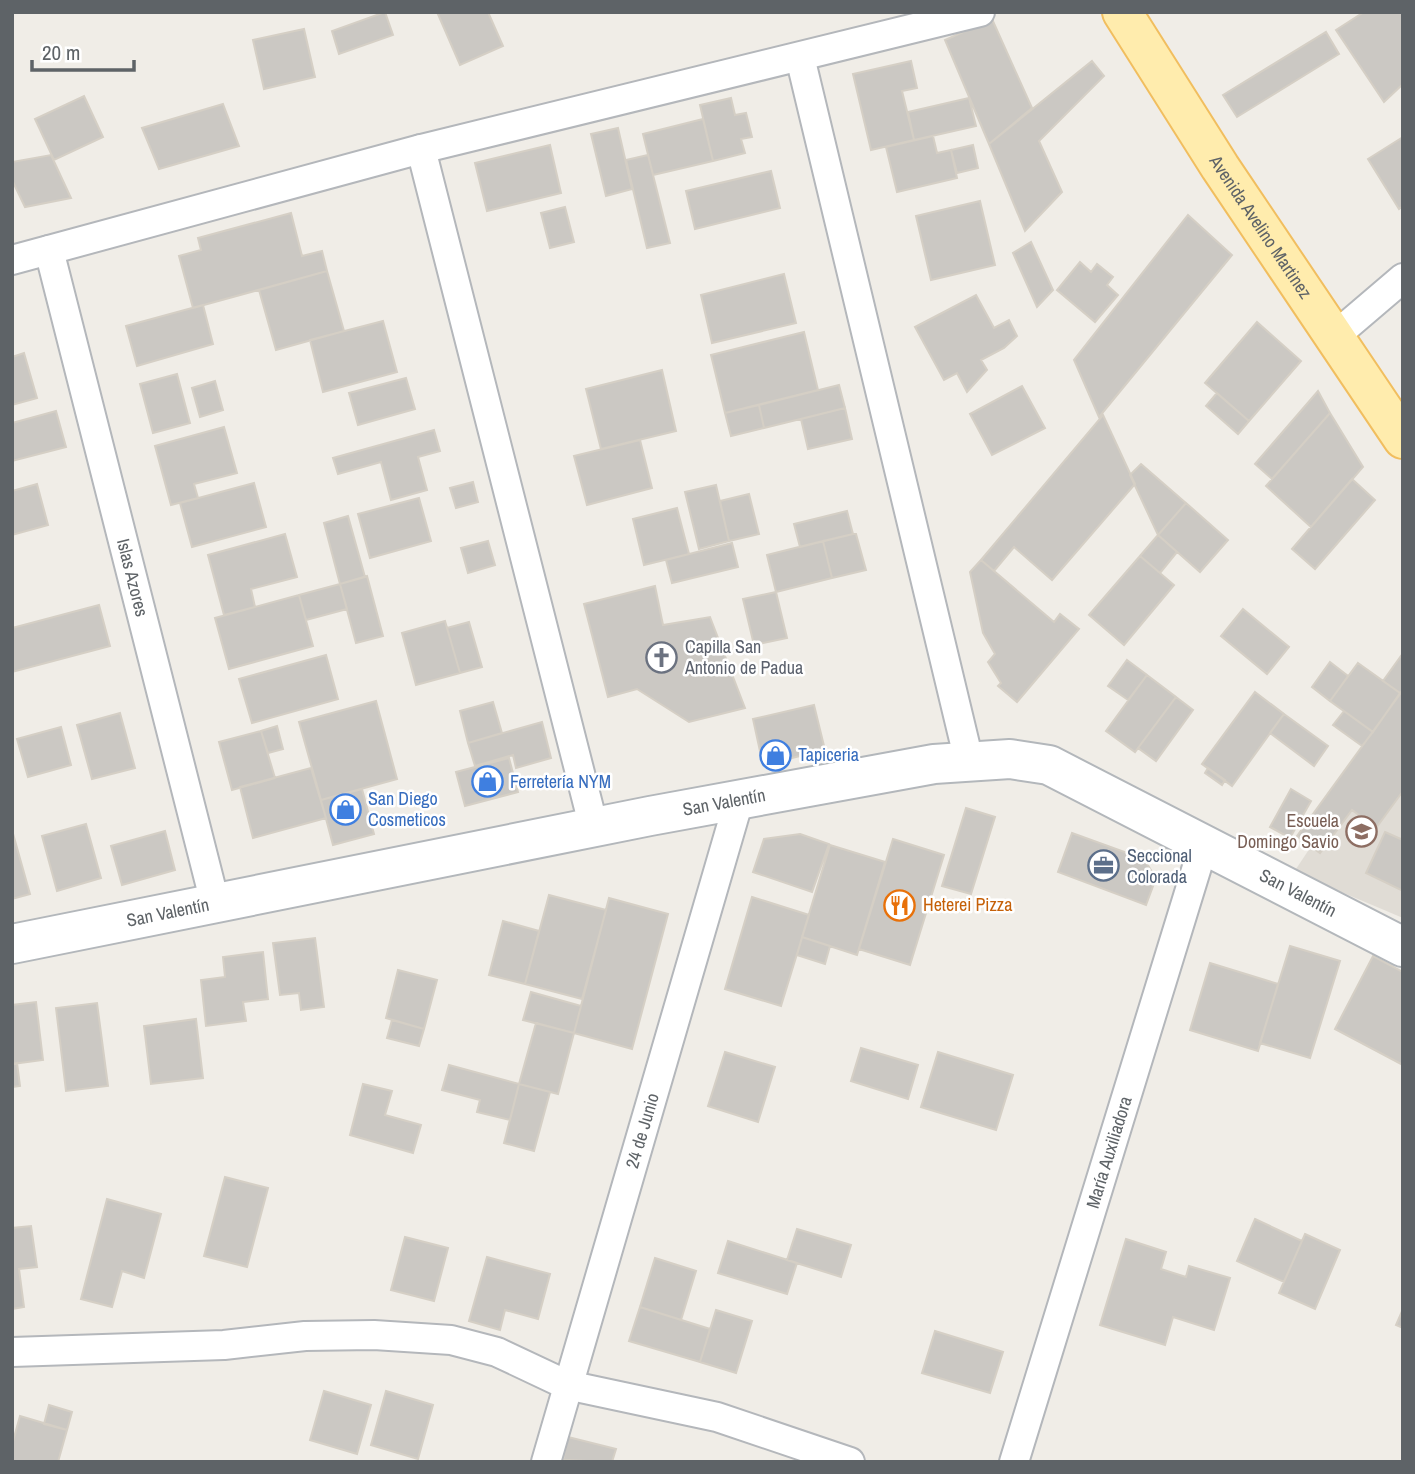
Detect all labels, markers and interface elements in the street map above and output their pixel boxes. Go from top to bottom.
scale bar [32,28,133,72]
text: 20 m [42,38,80,67]
street label: Avenida Avelino Martinez [1203,150,1318,304]
street label: Islas Azores [111,536,155,619]
place label: Capilla San Antonio de Padua [684,634,803,680]
church icon: Capilla San Antonio de Padua [645,640,679,674]
shop icon: Tapiceria [758,738,792,772]
place label: Tapiceria [798,742,859,767]
shop icon: Ferretería NYM [470,765,504,799]
place label: Ferretería NYM [510,769,611,794]
street label: San Valentín [681,782,767,822]
place label: San Diego Cosmeticos [368,786,446,832]
shop icon: San Diego Cosmeticos [328,792,362,826]
place label: Escuela Domingo Savio [1237,808,1339,854]
school or university icon: Escuela Domingo Savio [1345,814,1379,848]
place label: Seccional Colorada [1127,843,1192,889]
office icon: Seccional Colorada [1087,849,1121,883]
street label: San Valentín [1255,862,1341,923]
restaurant icon: Heterei Pizza [883,888,917,922]
street label: San Valentín [124,892,211,933]
place label: Heterei Pizza [923,892,1012,917]
street label: 24 de Junio [619,1090,665,1171]
street label: María Auxiliadora [1080,1093,1138,1211]

